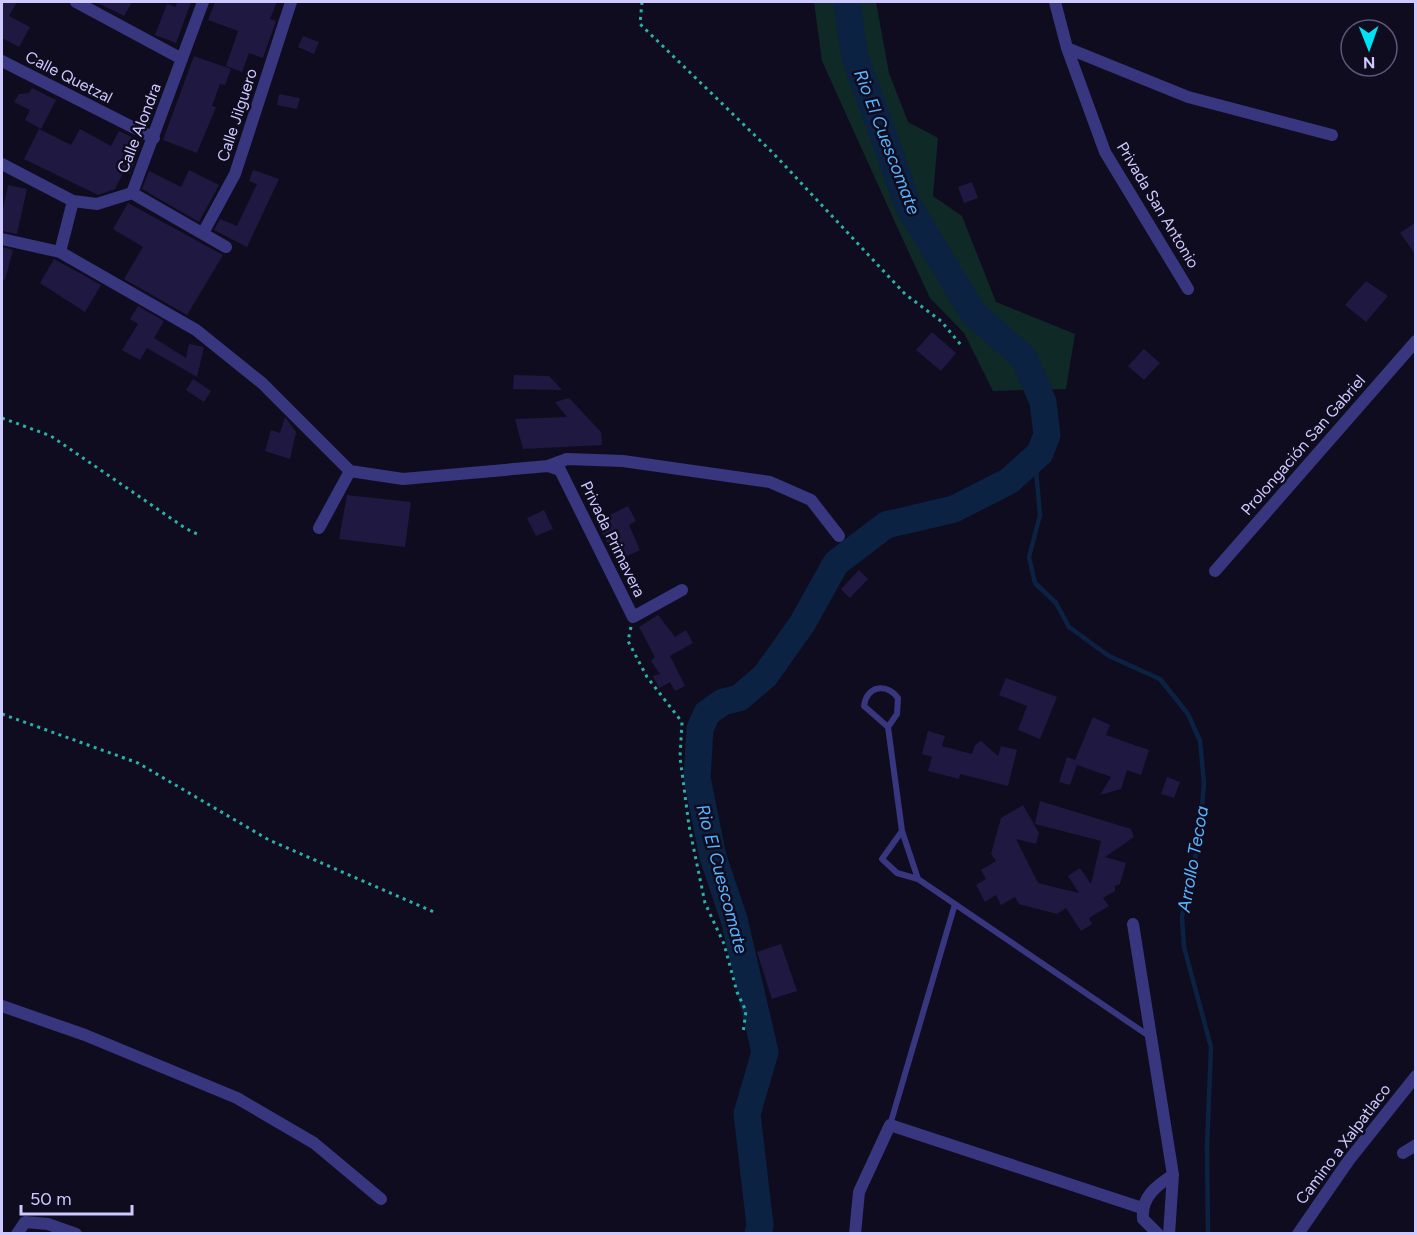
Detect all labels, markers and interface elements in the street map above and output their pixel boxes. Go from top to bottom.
north arrow [1339,18,1399,78]
street label: Calle Quetzal [22,47,116,107]
text: N [1363,53,1376,72]
street label: Calle Jilguero [213,66,261,164]
water label: Rio El Cuescomate [849,66,925,218]
street label: Calle Alondra [113,80,165,176]
street label: Privada San Antonio [1113,138,1203,272]
street label: Prolongación San Gabriel [1237,371,1369,519]
street label: Privada Primavera [577,478,649,600]
water label: Rio El Cuescomate [691,802,753,956]
water label: Arrollo Tecoa [1173,804,1213,915]
street label: Camino a Xalpatlaco [1292,1080,1394,1208]
scale bar [21,1178,132,1216]
text: 50 m [30,1188,72,1210]

